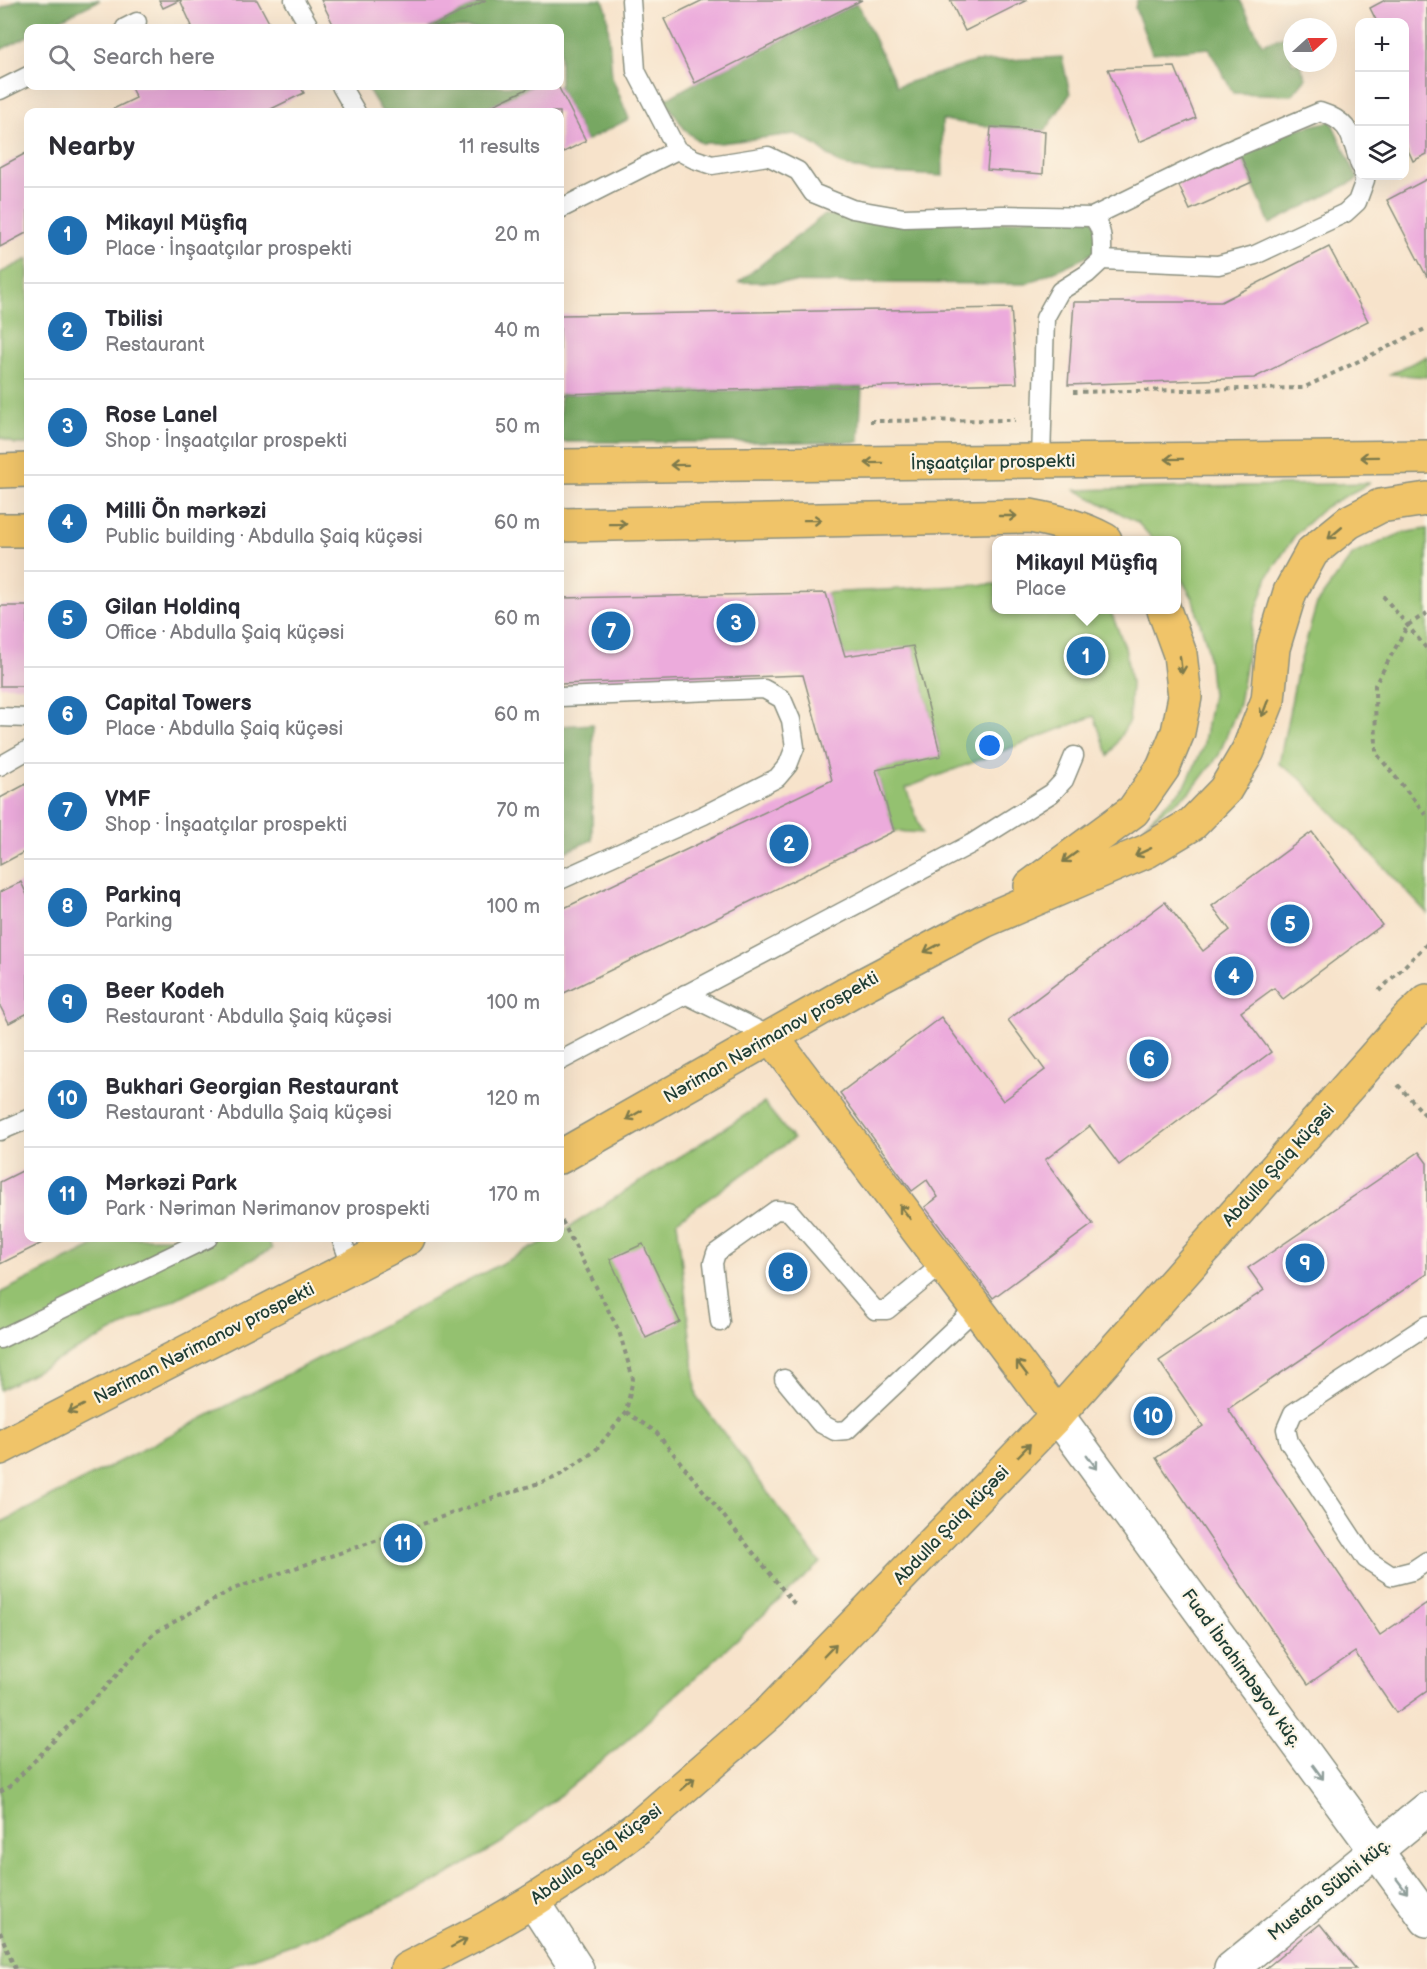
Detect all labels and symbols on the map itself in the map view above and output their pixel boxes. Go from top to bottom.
north arrow [1283,18,1337,72]
street label: İnşaatçılar prospekti [910,450,1076,474]
one-way arrow [1359,451,1379,463]
one-way arrow [1164,453,1184,465]
one-way arrow [864,457,884,469]
one-way arrow [669,459,689,470]
one-way arrow [997,510,1017,522]
one-way arrow [802,514,822,526]
one-way arrow [607,518,627,530]
one-way arrow [1327,527,1343,540]
pin: 3 [716,600,756,646]
pin: 7 [592,608,630,654]
pin: 1 [1066,634,1106,678]
one-way arrow [1176,655,1187,675]
one-way arrow [1259,699,1270,717]
your location [975,731,1004,760]
pin: 2 [770,822,808,866]
one-way arrow [1134,846,1152,858]
one-way arrow [1063,851,1079,863]
pin: 5 [1270,902,1310,946]
one-way arrow [924,942,941,954]
pin: 4 [1214,954,1254,998]
street label: Nəriman Nərimanov prospekti [660,967,882,1108]
pin: 6 [1130,1036,1168,1082]
street label: Abdulla Şaiq küçəsi [1218,1100,1339,1231]
one-way arrow [626,1109,643,1121]
one-way arrow [899,1204,912,1220]
pin: 9 [1286,1240,1324,1286]
pin: 8 [768,1250,808,1294]
street label: Nəriman Nərimanov prospekti [90,1279,318,1408]
one-way arrow [1016,1360,1029,1376]
pin: 10 [1134,1394,1172,1438]
one-way arrow [68,1403,85,1415]
one-way arrow [1016,1442,1031,1457]
one-way arrow [1085,1454,1098,1470]
street label: Abdulla Şaiq küçəsi [889,1462,1013,1589]
pin: 11 [384,1520,422,1566]
street label: Fuad İbrahimbəyov küç. [1177,1584,1307,1752]
one-way arrow [822,1643,837,1658]
one-way arrow [1312,1764,1324,1780]
one-way arrow [680,1777,695,1791]
street label: Abdulla Şaiq küçəsi [527,1800,666,1909]
street label: Mustafa Sübhi küç. [1264,1834,1395,1945]
one-way arrow [1395,1877,1408,1893]
one-way arrow [450,1936,468,1948]

